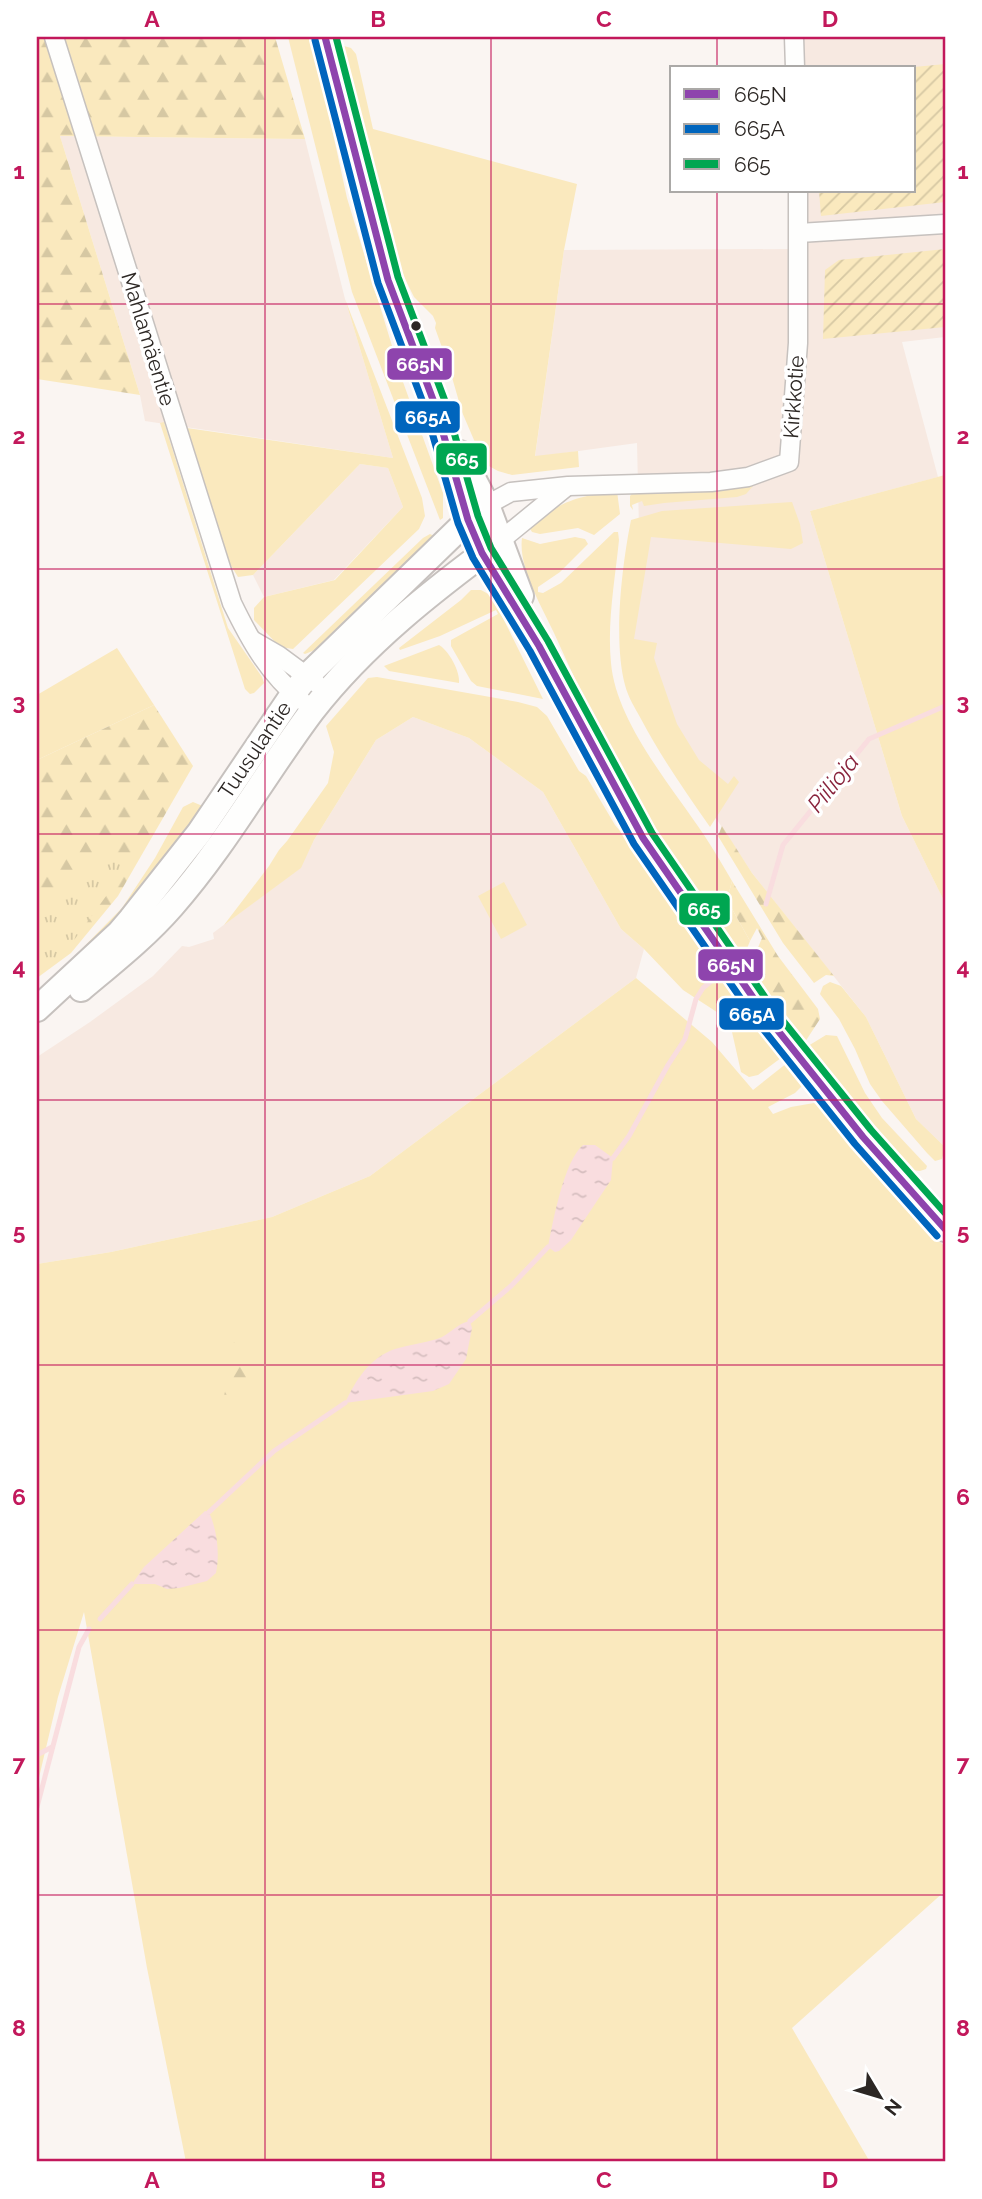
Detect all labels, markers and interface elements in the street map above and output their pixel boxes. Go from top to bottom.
text: A [144,5,160,32]
text: B [370,5,386,32]
text: C [596,5,612,32]
text: D [822,5,838,32]
legend [670,66,916,192]
text: 665N [734,82,787,107]
text: 665A [734,116,785,141]
text: 665 [734,152,771,177]
text: 1 [13,157,25,184]
text: 1 [957,157,969,184]
street label: Mahlamäentie [116,269,181,409]
unlabelled marker [409,319,423,333]
line badge: 665N [386,347,453,381]
text: 665N [396,353,444,375]
street label: Kirkkotie [778,354,809,439]
line badge: 665A [394,400,461,434]
text: 665A [405,406,451,428]
text: 2 [13,422,25,449]
text: 2 [957,422,969,449]
line badge: 665 [435,442,488,476]
text: 665 [445,448,479,470]
text: 3 [13,688,25,715]
text: 3 [957,688,969,715]
street label: Tuusulantie [213,696,296,803]
water label: Piilioja [801,748,864,817]
line badge: 665 [678,892,731,926]
text: 665 [687,898,721,920]
line badge: 665N [697,948,764,982]
text: 4 [12,953,26,980]
text: 4 [956,953,970,980]
text: 665N [707,954,755,976]
line badge: 665A [718,997,785,1031]
text: 665A [729,1003,775,1025]
text: 5 [13,1218,26,1245]
text: 5 [957,1218,970,1245]
text: 6 [12,1483,26,1510]
text: 6 [956,1483,970,1510]
text: 7 [13,1749,26,1776]
text: 7 [957,1749,970,1776]
text: 8 [12,2014,26,2041]
text: 8 [956,2014,970,2041]
north arrow [846,2062,916,2132]
text: N [880,2095,907,2120]
text: A [144,2166,160,2193]
text: B [370,2166,386,2193]
text: C [596,2166,612,2193]
text: D [822,2166,838,2193]

